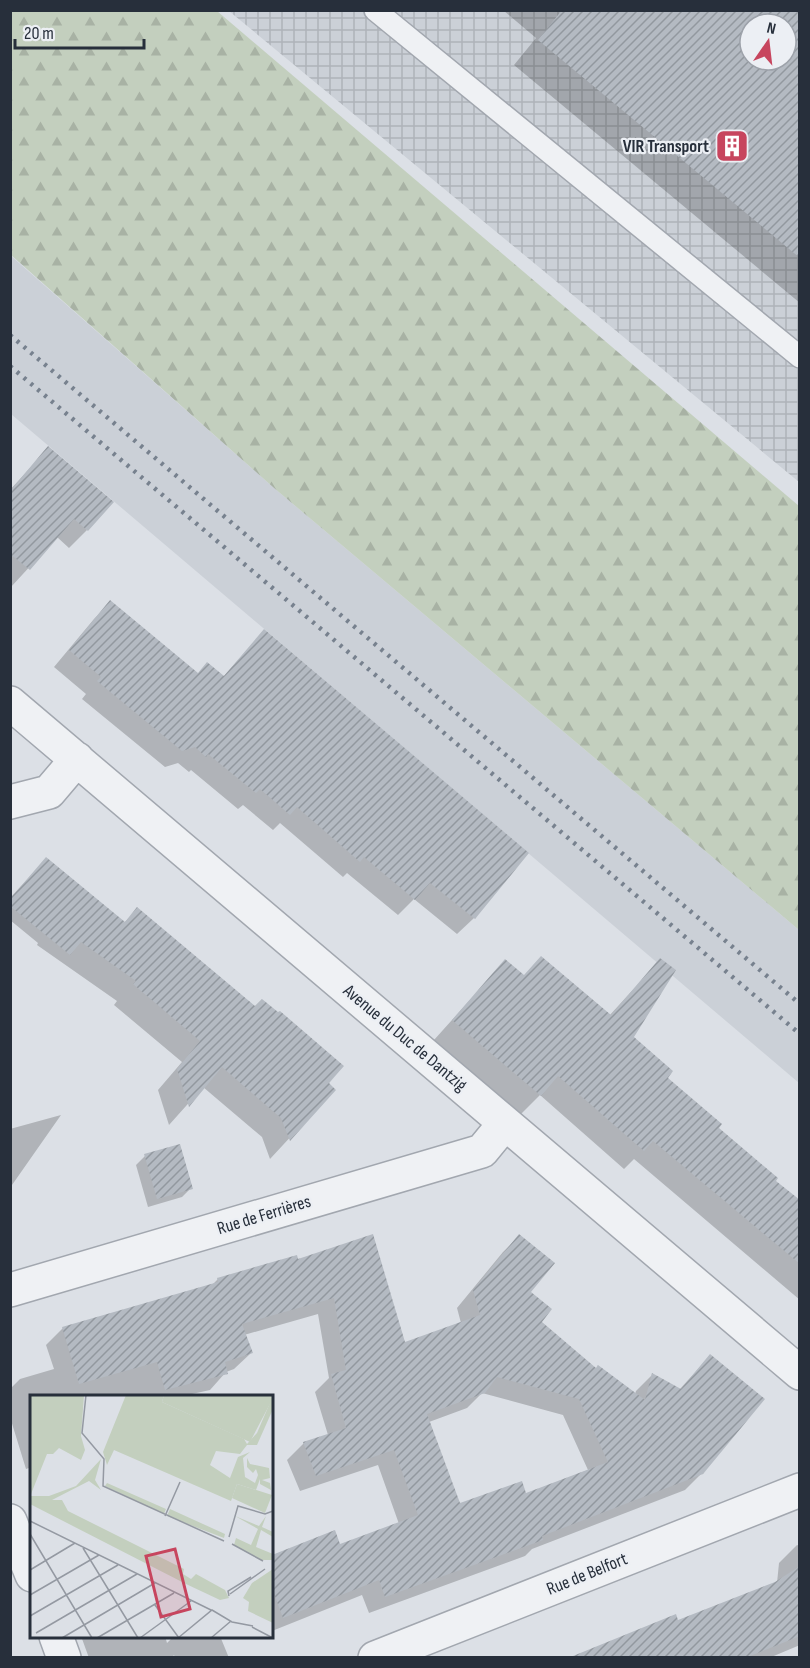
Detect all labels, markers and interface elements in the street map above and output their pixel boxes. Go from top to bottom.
scale bar [15,12,144,50]
north arrow [738,12,798,72]
text: N [765,19,778,39]
text: 20 m [24,23,54,44]
building icon: VIR Transport [714,128,750,164]
place label: VIR Transport [623,136,709,157]
street label: Avenue du Duc de Dantzig [338,980,471,1096]
street label: Rue de Ferrières [215,1191,313,1239]
inset map [30,1395,273,1638]
street label: Rue de Belfort [544,1548,631,1600]

